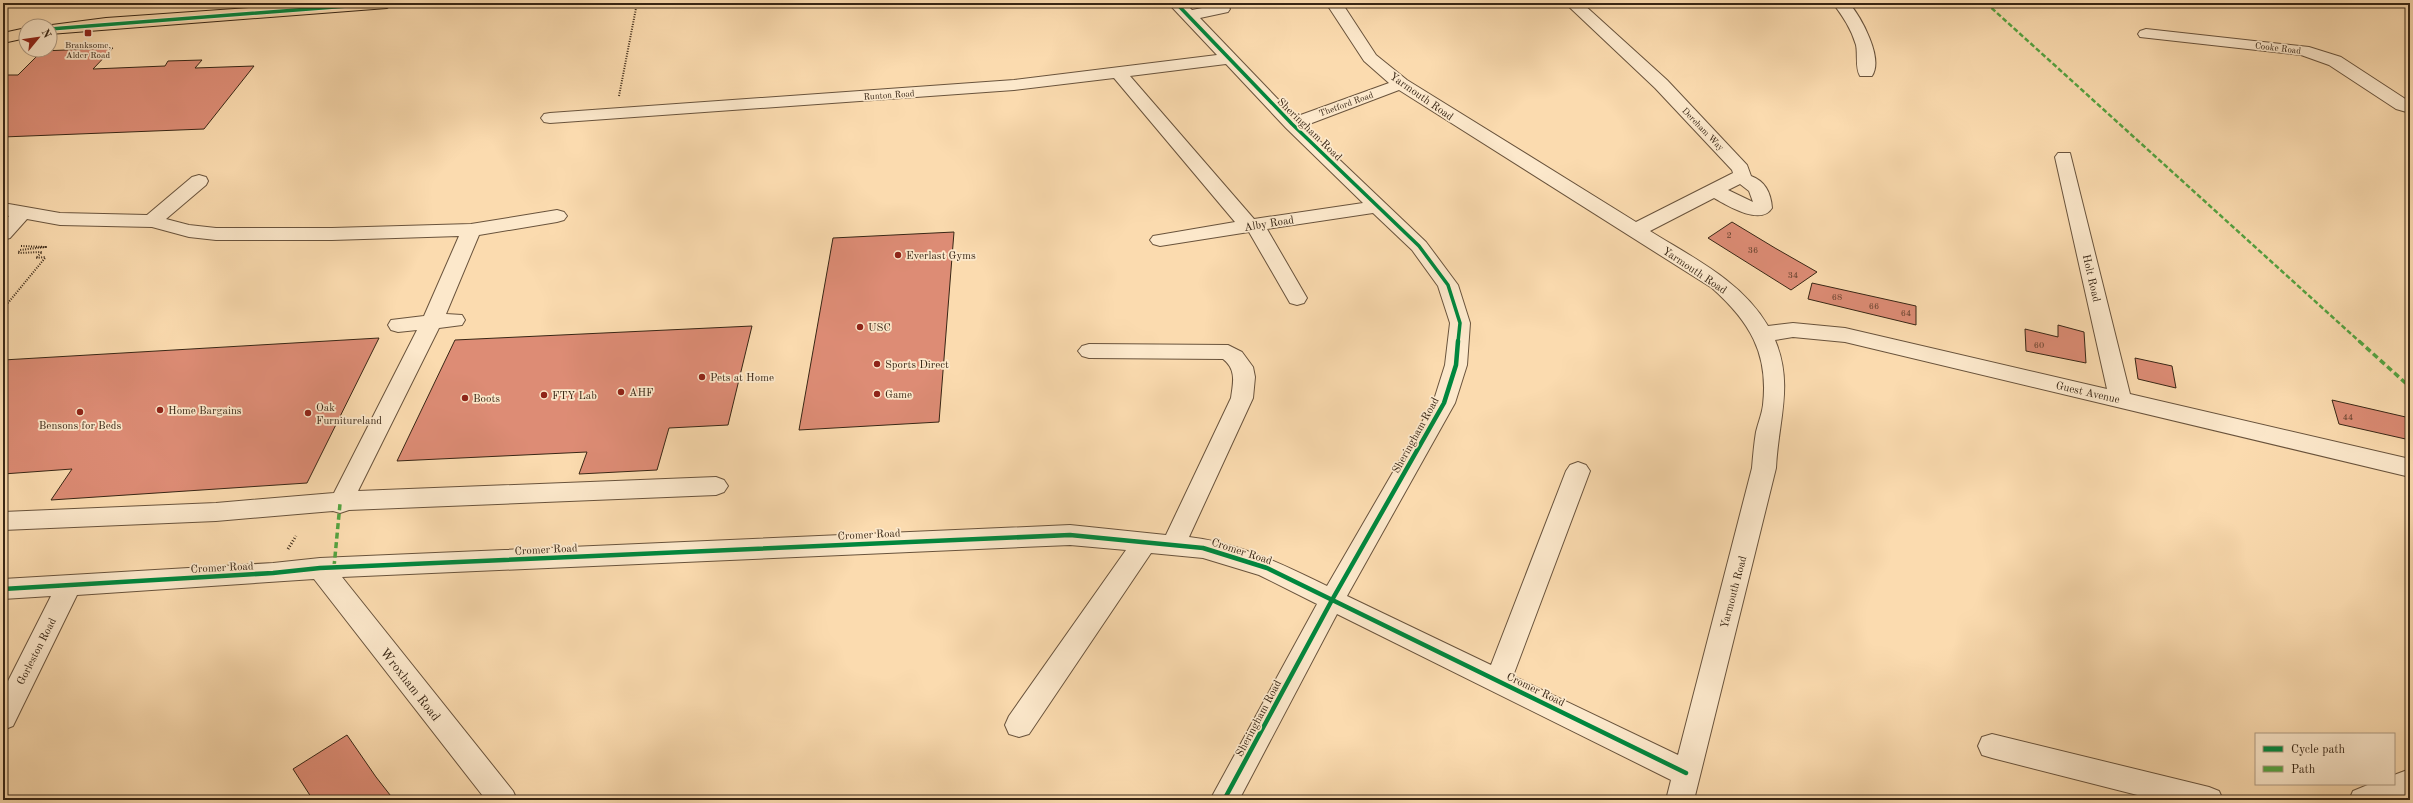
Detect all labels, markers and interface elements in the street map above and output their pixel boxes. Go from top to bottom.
north arrow [18,18,58,58]
text: N [39,28,53,41]
marker: Branksome, Alder Road [83,28,93,38]
place label: Branksome, Alder Road [65,41,111,60]
street label: Cooke Road [2254,41,2302,56]
street label: Yarmouth Road [1387,71,1455,123]
street label: Runton Road [863,89,915,102]
street label: Thetford Road [1318,90,1375,118]
street label: Sheringham Road [1275,97,1344,164]
street label: Dereham Way [1680,106,1725,153]
street label: Alby Road [1243,215,1295,234]
house number: 2 [1726,231,1732,240]
street label: Yarmouth Road [1660,246,1728,297]
house number: 36 [1748,246,1758,255]
marker: Everlast Gyms [893,250,903,260]
place label: Everlast Gyms [906,251,976,262]
street label: Holt Road [2080,253,2101,303]
house number: 34 [1788,271,1798,280]
house number: 68 [1832,293,1842,302]
house number: 66 [1869,302,1879,311]
house number: 64 [1901,309,1911,318]
marker: USC [855,322,865,332]
place label: USC [868,323,891,334]
house number: 60 [2034,341,2044,350]
marker: Sports Direct [872,359,882,369]
place label: Sports Direct [885,360,949,371]
marker: Pets at Home [697,372,707,382]
place label: Pets at Home [710,373,774,384]
street label: Guest Avenue [2055,381,2121,406]
marker: AHF [616,387,626,397]
place label: AHF [629,388,654,399]
marker: Game [872,389,882,399]
marker: FTY Lab [539,390,549,400]
place label: Game [885,390,912,401]
place label: FTY Lab [552,391,597,402]
marker: Boots [460,393,470,403]
place label: Boots [473,394,500,405]
street label: Sheringham Road [1391,396,1442,476]
place label: Oak Furnitureland [316,403,382,427]
marker: Home Bargains [155,405,165,415]
place label: Home Bargains [168,406,242,417]
marker: Bensons for Beds [75,407,85,417]
marker: Oak Furnitureland [303,408,313,418]
house number: 44 [2343,413,2353,422]
place label: Bensons for Beds [39,421,121,432]
street label: Cromer Road [837,528,901,543]
street label: Cromer Road [1210,537,1274,568]
street label: Cromer Road [514,543,578,558]
street label: Yarmouth Road [1719,555,1749,630]
street label: Cromer Road [190,561,254,576]
street label: Gorleston Road [16,616,59,687]
street label: Wroxham Road [377,646,442,724]
street label: Cromer Road [1505,672,1566,709]
street label: Sheringham Road [1235,678,1284,759]
legend [2255,733,2395,785]
text: Cycle path [2291,744,2346,756]
text: Path [2291,764,2316,776]

